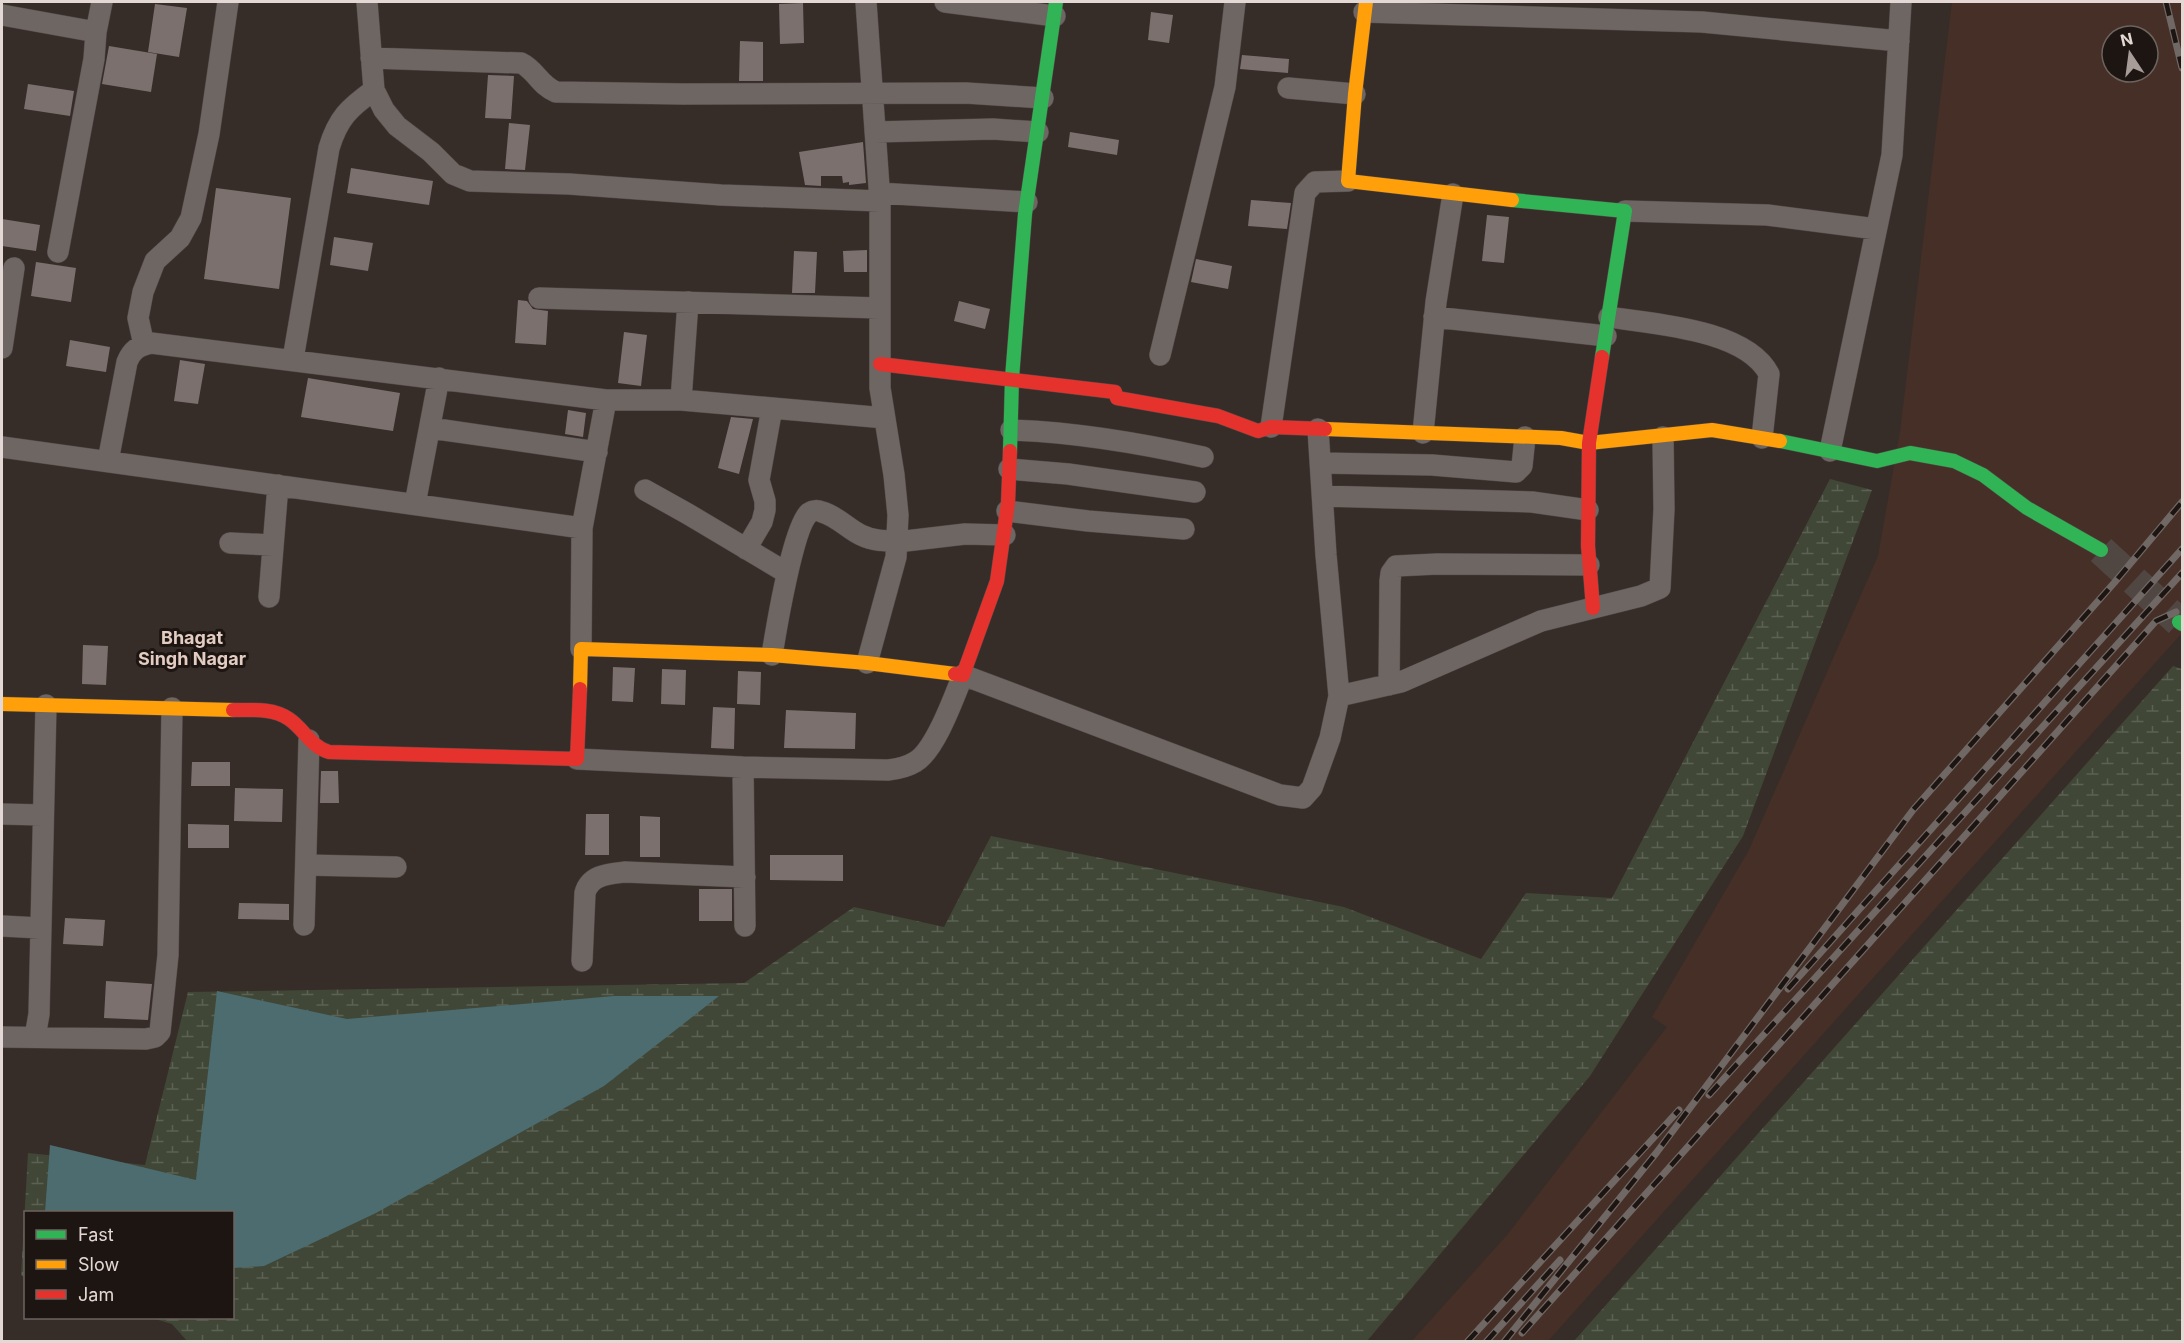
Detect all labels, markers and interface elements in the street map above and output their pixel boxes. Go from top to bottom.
north arrow [2100,24,2160,84]
text: N [2118,28,2135,51]
district label: Bhagat Singh Nagar [138,627,246,669]
legend [24,1211,234,1319]
text: Fast [78,1224,114,1245]
text: Slow [78,1254,119,1275]
text: Jam [78,1284,114,1305]

